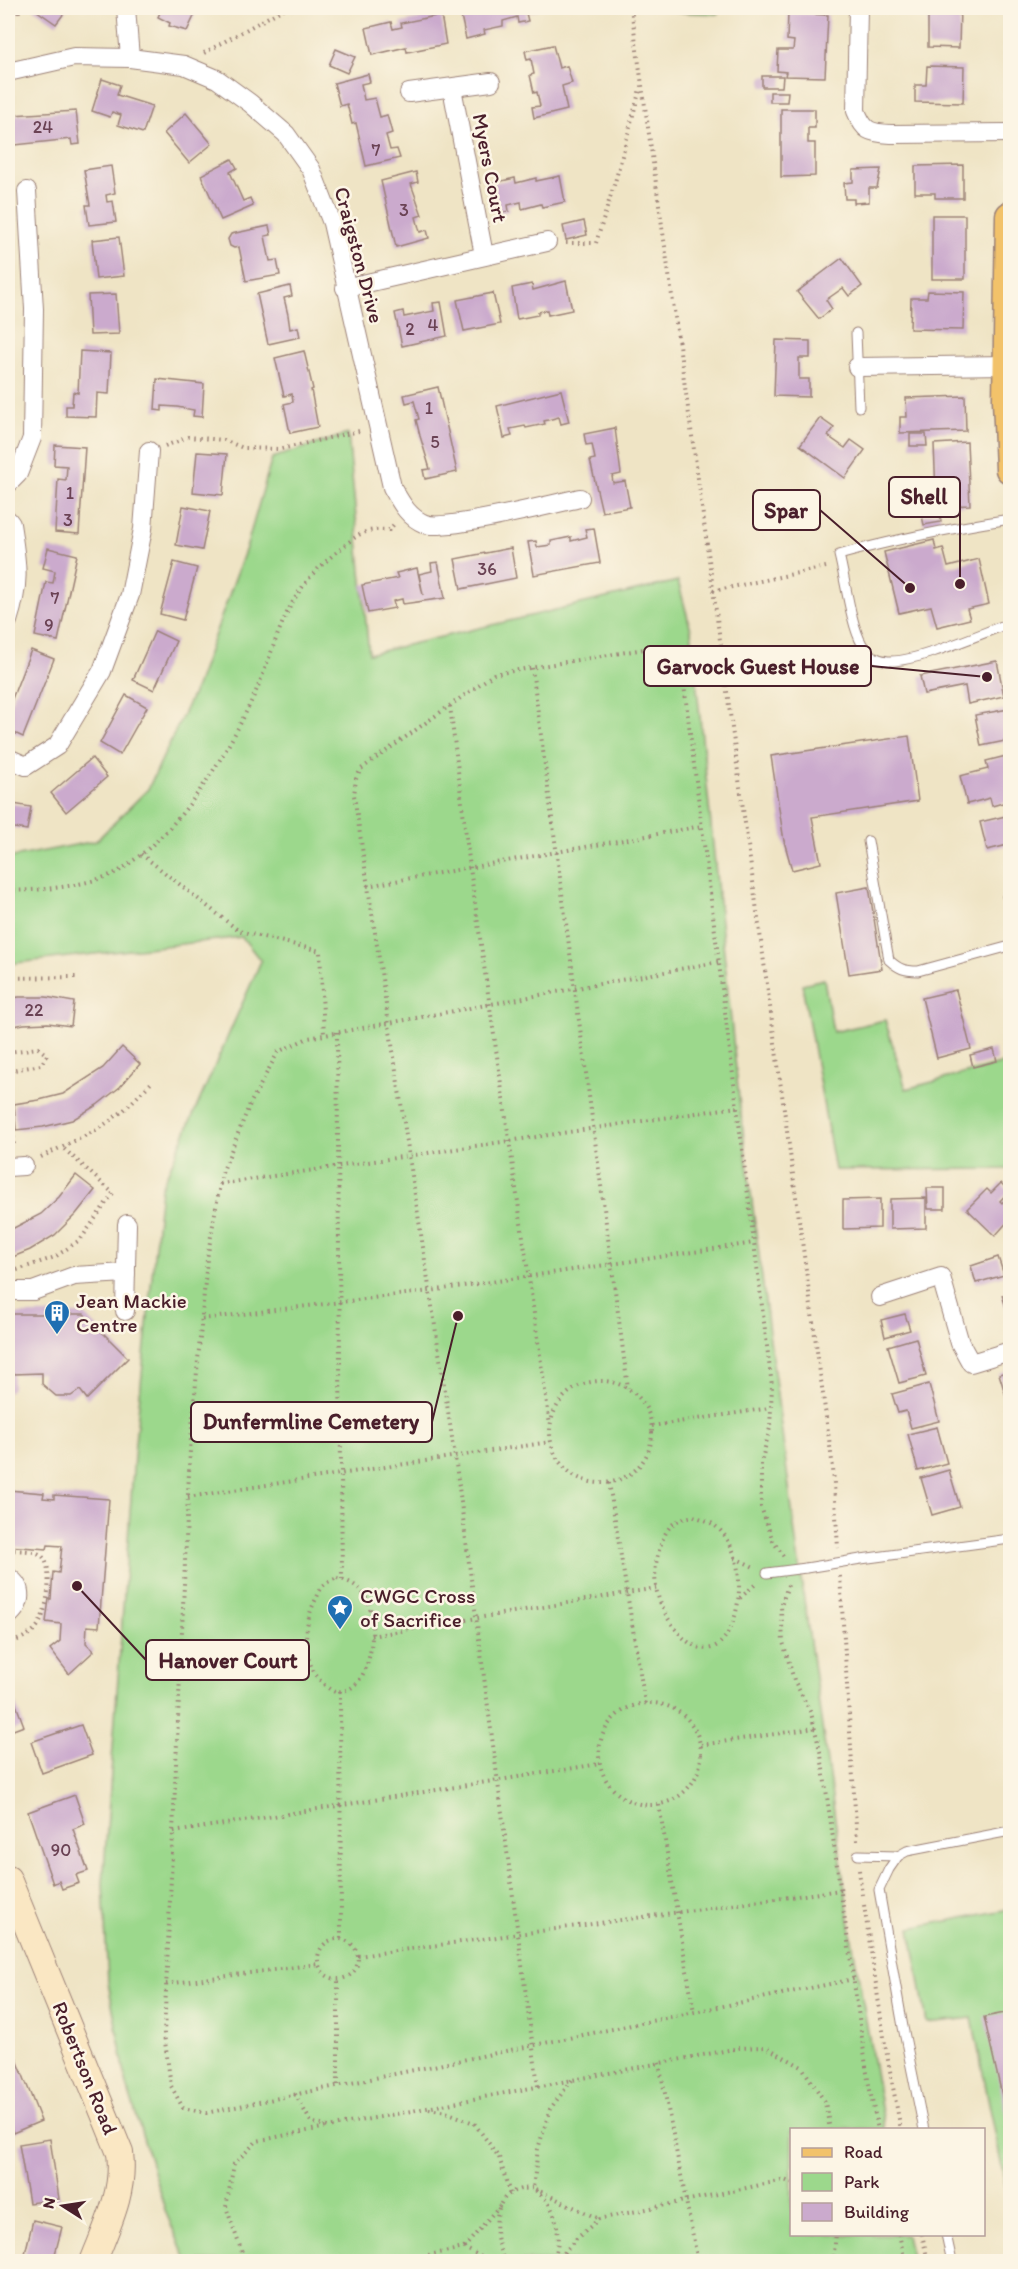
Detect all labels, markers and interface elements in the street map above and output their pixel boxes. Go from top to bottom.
street label: Myers Court [468,111,513,225]
house number: 24 [33,116,53,138]
house number: 7 [372,139,381,161]
street label: Craigston Drive [329,184,390,326]
house number: 3 [399,199,409,221]
house number: 4 [428,314,439,336]
house number: 2 [405,318,415,340]
house number: 1 [425,397,433,419]
house number: 5 [430,431,440,453]
callout: Shell [889,477,960,517]
house number: 1 [66,482,74,504]
text: Shell [900,483,948,510]
callout: Spar [753,490,820,530]
text: Spar [764,497,809,524]
house number: 3 [63,509,73,531]
house number: 36 [477,558,497,580]
house number: 7 [51,587,60,609]
house number: 9 [44,614,54,636]
callout: Garvock Guest House [644,646,871,686]
text: Garvock Guest House [656,653,860,680]
house number: 22 [25,999,44,1021]
place label: Jean Mackie Centre [76,1288,187,1337]
building icon: Jean Mackie Centre [42,1298,72,1336]
callout: Dunfermline Cemetery [191,1402,432,1442]
text: Dunfermline Cemetery [203,1408,420,1435]
place label: CWGC Cross of Sacrifice [360,1583,476,1632]
place icon: CWGC Cross of Sacrifice [325,1593,355,1631]
callout: Hanover Court [146,1640,309,1680]
text: Hanover Court [158,1647,298,1674]
house number: 90 [51,1839,71,1861]
street label: Robertson Road [47,1998,124,2138]
legend [790,2128,985,2236]
text: Road [844,2141,883,2163]
text: Park [844,2171,879,2193]
north arrow [33,2176,93,2236]
text: N [38,2196,59,2210]
text: Building [844,2201,910,2223]

